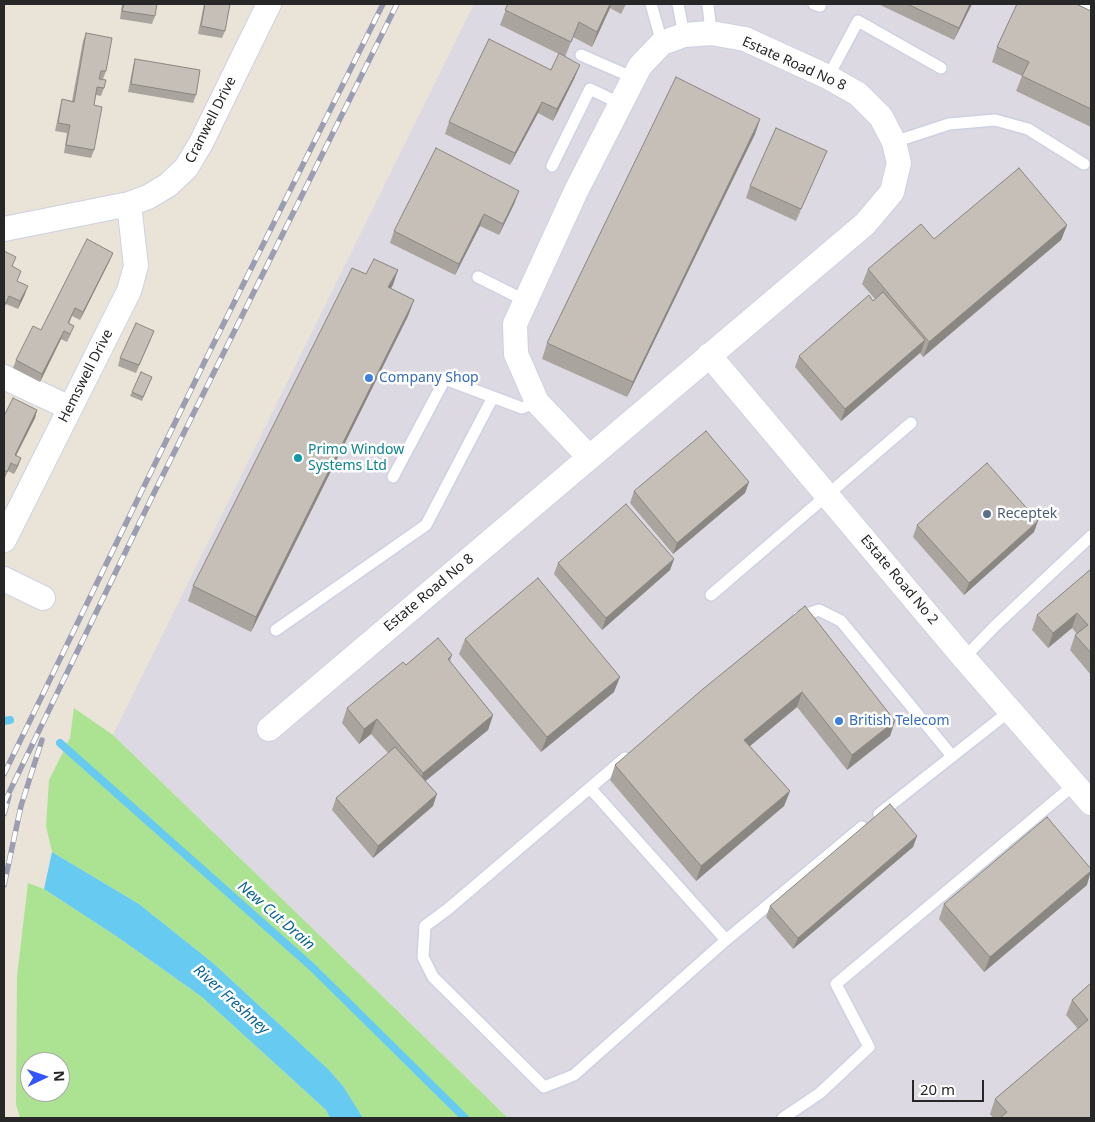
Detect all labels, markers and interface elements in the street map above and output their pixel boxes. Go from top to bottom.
street label: Estate Road No 8 [739,34,849,94]
street label: Cranwell Drive [182,74,240,166]
street label: Hemswell Drive [55,327,117,425]
place label: Company Shop [379,370,479,386]
marker: Company Shop [363,372,375,384]
place label: Primo Window Systems Ltd [308,442,404,474]
marker: Primo Window Systems Ltd [292,452,304,464]
place label: Receptek [997,506,1057,522]
marker: Receptek [981,508,993,520]
street label: Estate Road No 2 [857,532,941,628]
street label: Estate Road No 8 [381,551,477,635]
place label: British Telecom [849,713,950,729]
marker: British Telecom [833,715,845,727]
water label: New Cut Drain [234,878,318,954]
water label: River Freshney [190,961,272,1039]
north arrow [20,1052,70,1102]
text: N [50,1070,69,1082]
scale bar [915,1070,988,1102]
text: 20 m [920,1079,955,1099]

